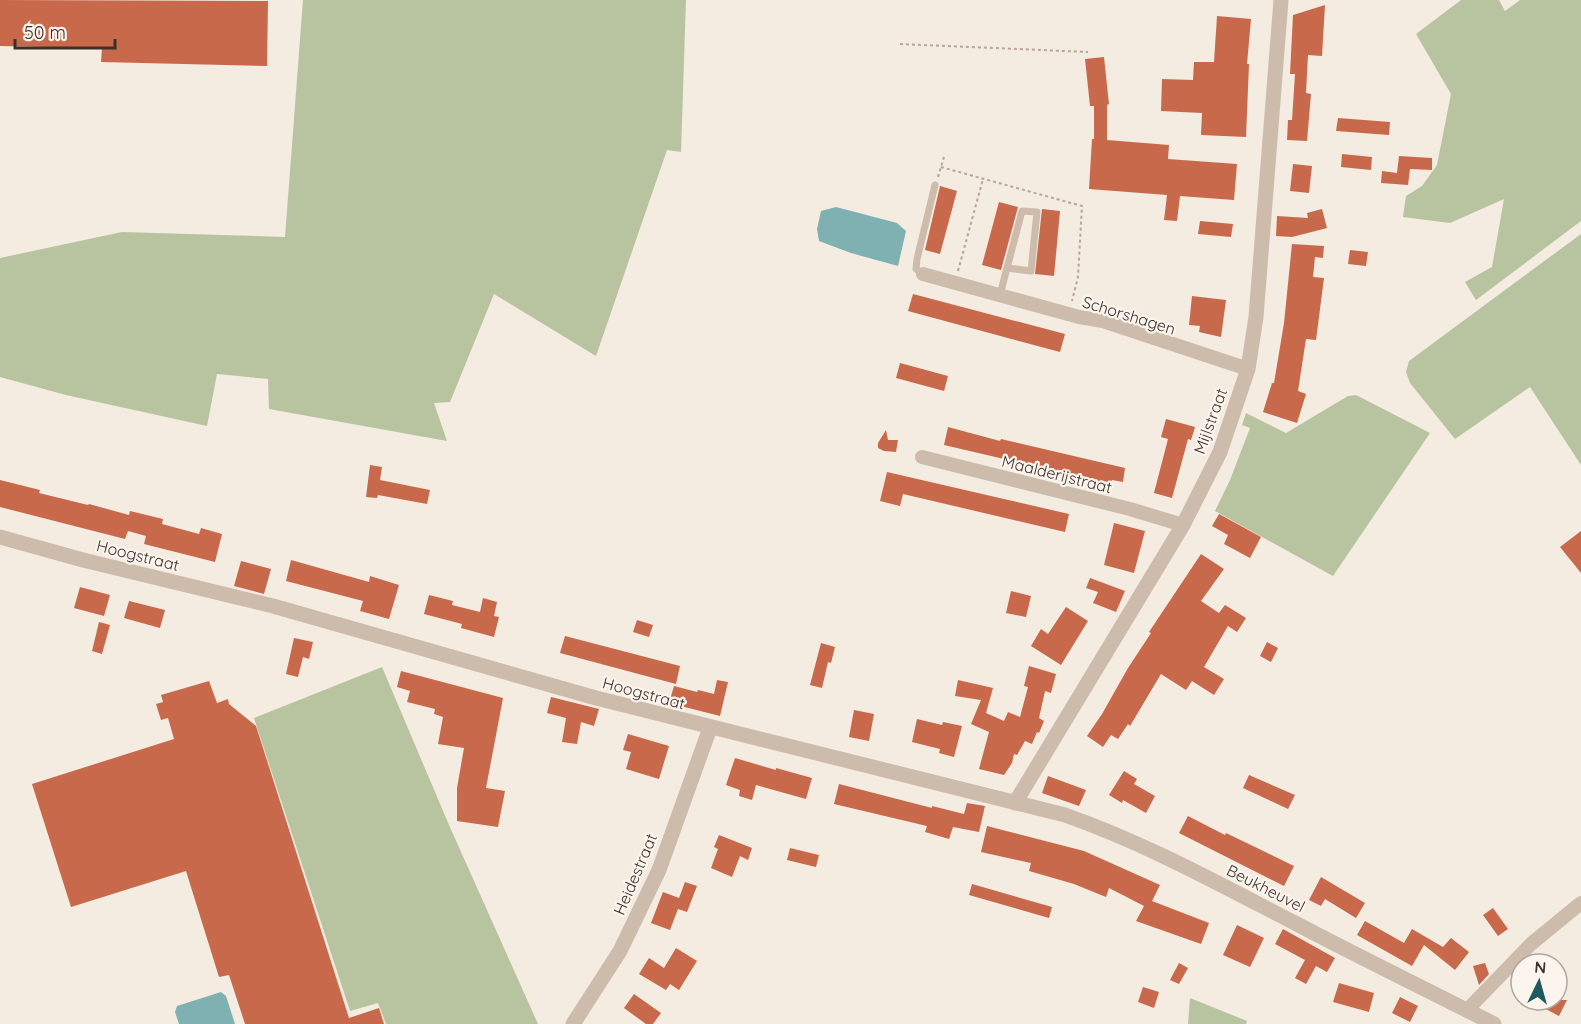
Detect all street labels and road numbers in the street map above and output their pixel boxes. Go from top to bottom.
street label: Schorshagen [1080,291,1178,339]
street label: Mijlstraat [1189,385,1231,457]
street label: Maalderijstraat [1000,451,1114,497]
street label: Hoogstraat [95,535,181,575]
street label: Hoogstraat [601,672,687,714]
street label: Heidestraat [609,830,661,918]
street label: Beukheuvel [1223,860,1309,916]

